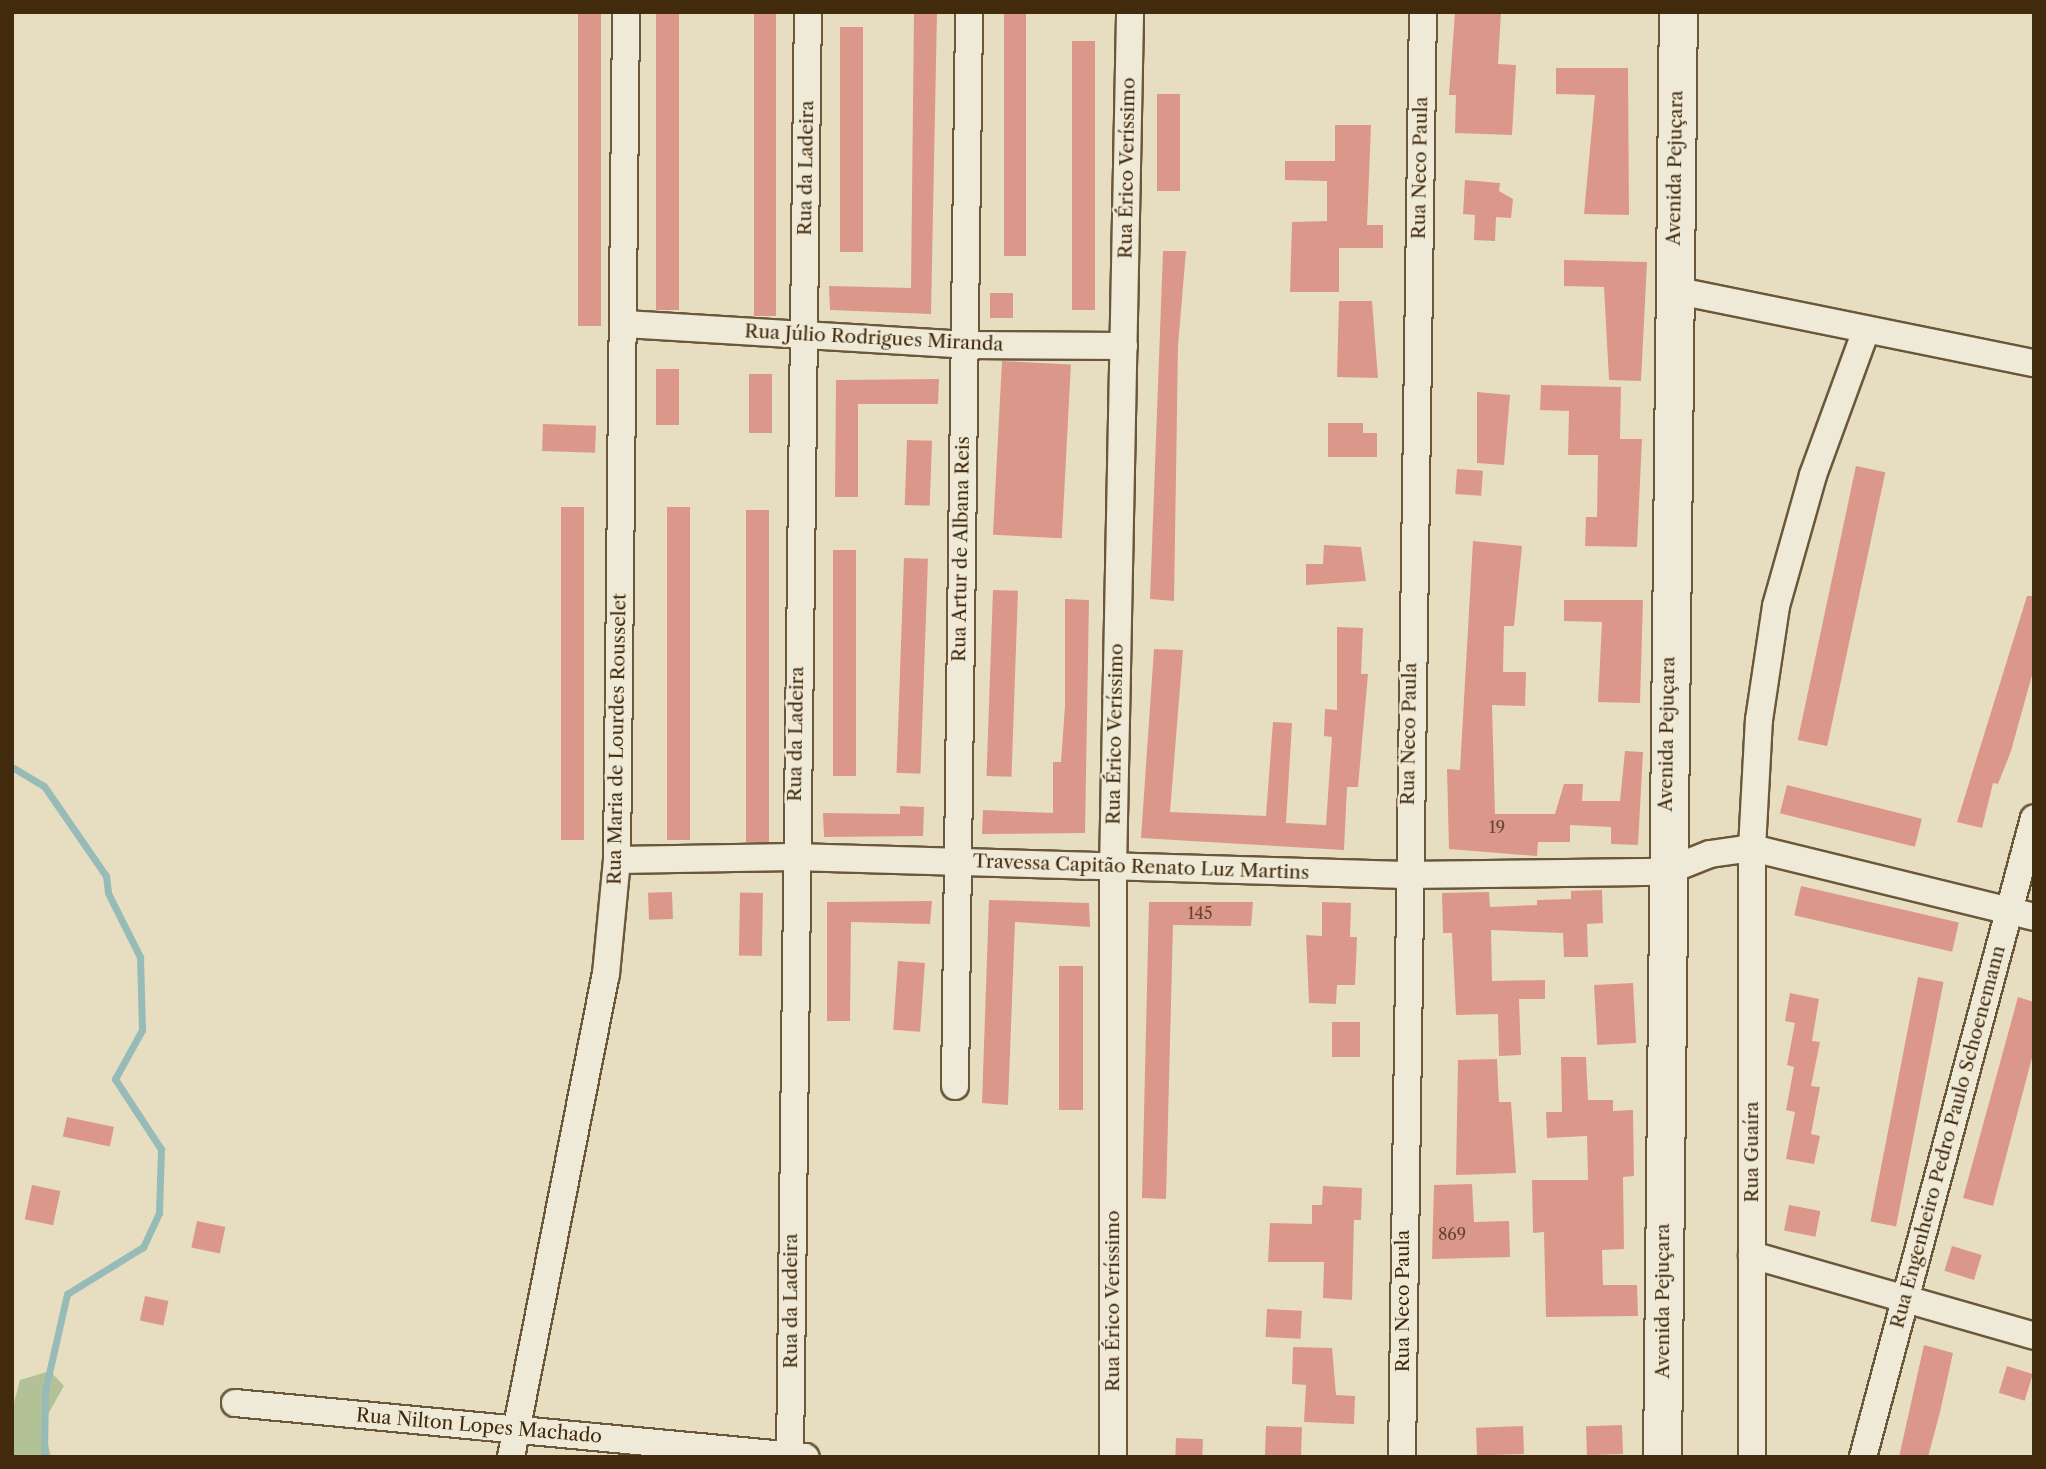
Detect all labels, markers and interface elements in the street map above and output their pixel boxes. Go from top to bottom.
street label: Rua Érico Veríssimo [1114,77,1140,259]
street label: Avenida Pejuçara [1662,90,1688,246]
street label: Rua Neco Paula [1407,96,1433,240]
street label: Rua da Ladeira [793,100,819,236]
street label: Rua Júlio Rodrigues Miranda [744,320,1004,356]
street label: Rua Artur de Albana Reis [948,435,974,663]
street label: Rua Maria de Lourdes Rousselet [603,593,631,885]
street label: Rua Érico Veríssimo [1102,643,1128,825]
street label: Avenida Pejuçara [1654,656,1680,812]
street label: Rua Neco Paula [1396,662,1422,806]
street label: Rua da Ladeira [783,666,809,802]
house number: 19 [1489,817,1505,837]
street label: Travessa Capitão Renato Luz Martins [972,850,1310,884]
house number: 145 [1188,903,1212,923]
street label: Rua Engenheiro Pedro Paulo Schoenemann [1886,943,2010,1331]
street label: Rua Guaíra [1741,1101,1763,1203]
street label: Rua Érico Veríssimo [1102,1210,1124,1392]
street label: Avenida Pejuçara [1652,1223,1674,1379]
house number: 869 [1438,1224,1466,1244]
street label: Rua Neco Paula [1392,1230,1414,1372]
street label: Rua da Ladeira [780,1233,802,1369]
street label: Rua Nilton Lopes Machado [355,1404,603,1448]

